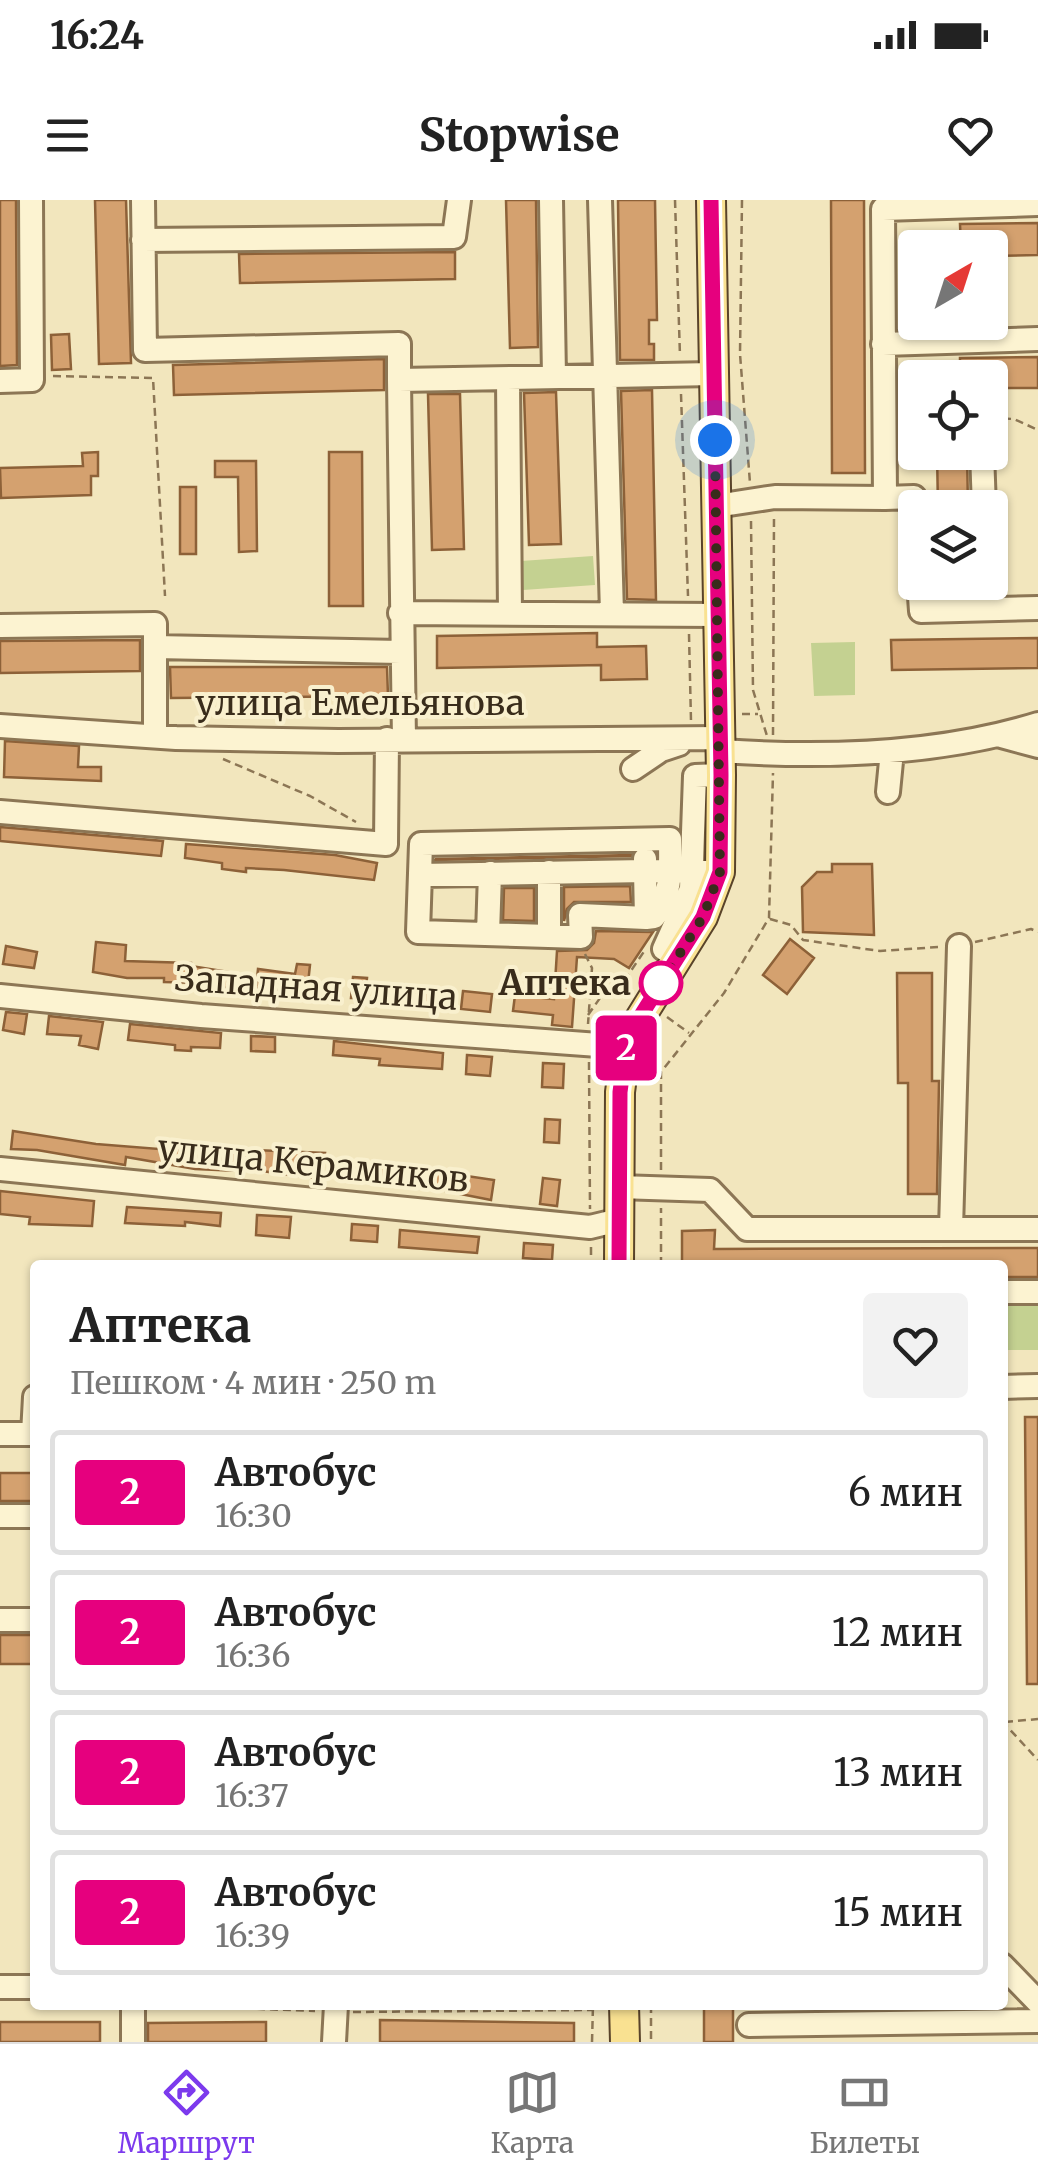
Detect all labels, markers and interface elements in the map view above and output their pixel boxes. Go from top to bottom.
text: 16:24 [50,12,144,59]
text: Stopwise [418,107,620,163]
icon: menu [40,108,95,163]
icon: heart [943,108,998,163]
north arrow [898,230,1008,340]
map controls [898,230,1008,600]
button: locate [898,360,1008,470]
your location [690,415,740,465]
button: layers [898,490,1008,600]
street label: улица Емельянова [195,681,525,725]
street label: Западная улица [173,956,459,1020]
place label: Аптека [498,961,631,1005]
marker: Аптека [640,962,682,1004]
line badge: 2 [594,1016,658,1080]
text: 2 [616,1026,636,1070]
street label: улица Керамиков [155,1126,471,1202]
button: heart [863,1293,968,1398]
text: Аптека [70,1295,251,1355]
text: Пешком · 4 мин · 250 m [70,1363,436,1403]
text: Автобус [215,1449,376,1496]
text: 6 мин [848,1469,963,1516]
text: 2 [120,1470,140,1514]
text: 16:30 [215,1496,292,1536]
text: Автобус [215,1589,376,1636]
text: 12 мин [832,1609,963,1656]
text: 2 [120,1610,140,1654]
text: 16:36 [215,1636,291,1676]
text: Автобус [215,1729,376,1776]
text: 13 мин [833,1749,963,1796]
text: 2 [120,1750,140,1794]
text: 16:37 [215,1776,289,1816]
text: Автобус [215,1869,376,1916]
text: 15 мин [833,1889,963,1936]
text: 2 [120,1890,140,1934]
text: 16:39 [215,1916,290,1956]
tab: Маршрут [118,2065,255,2161]
tab: Карта [491,2065,574,2161]
tab: Билеты [810,2065,920,2161]

